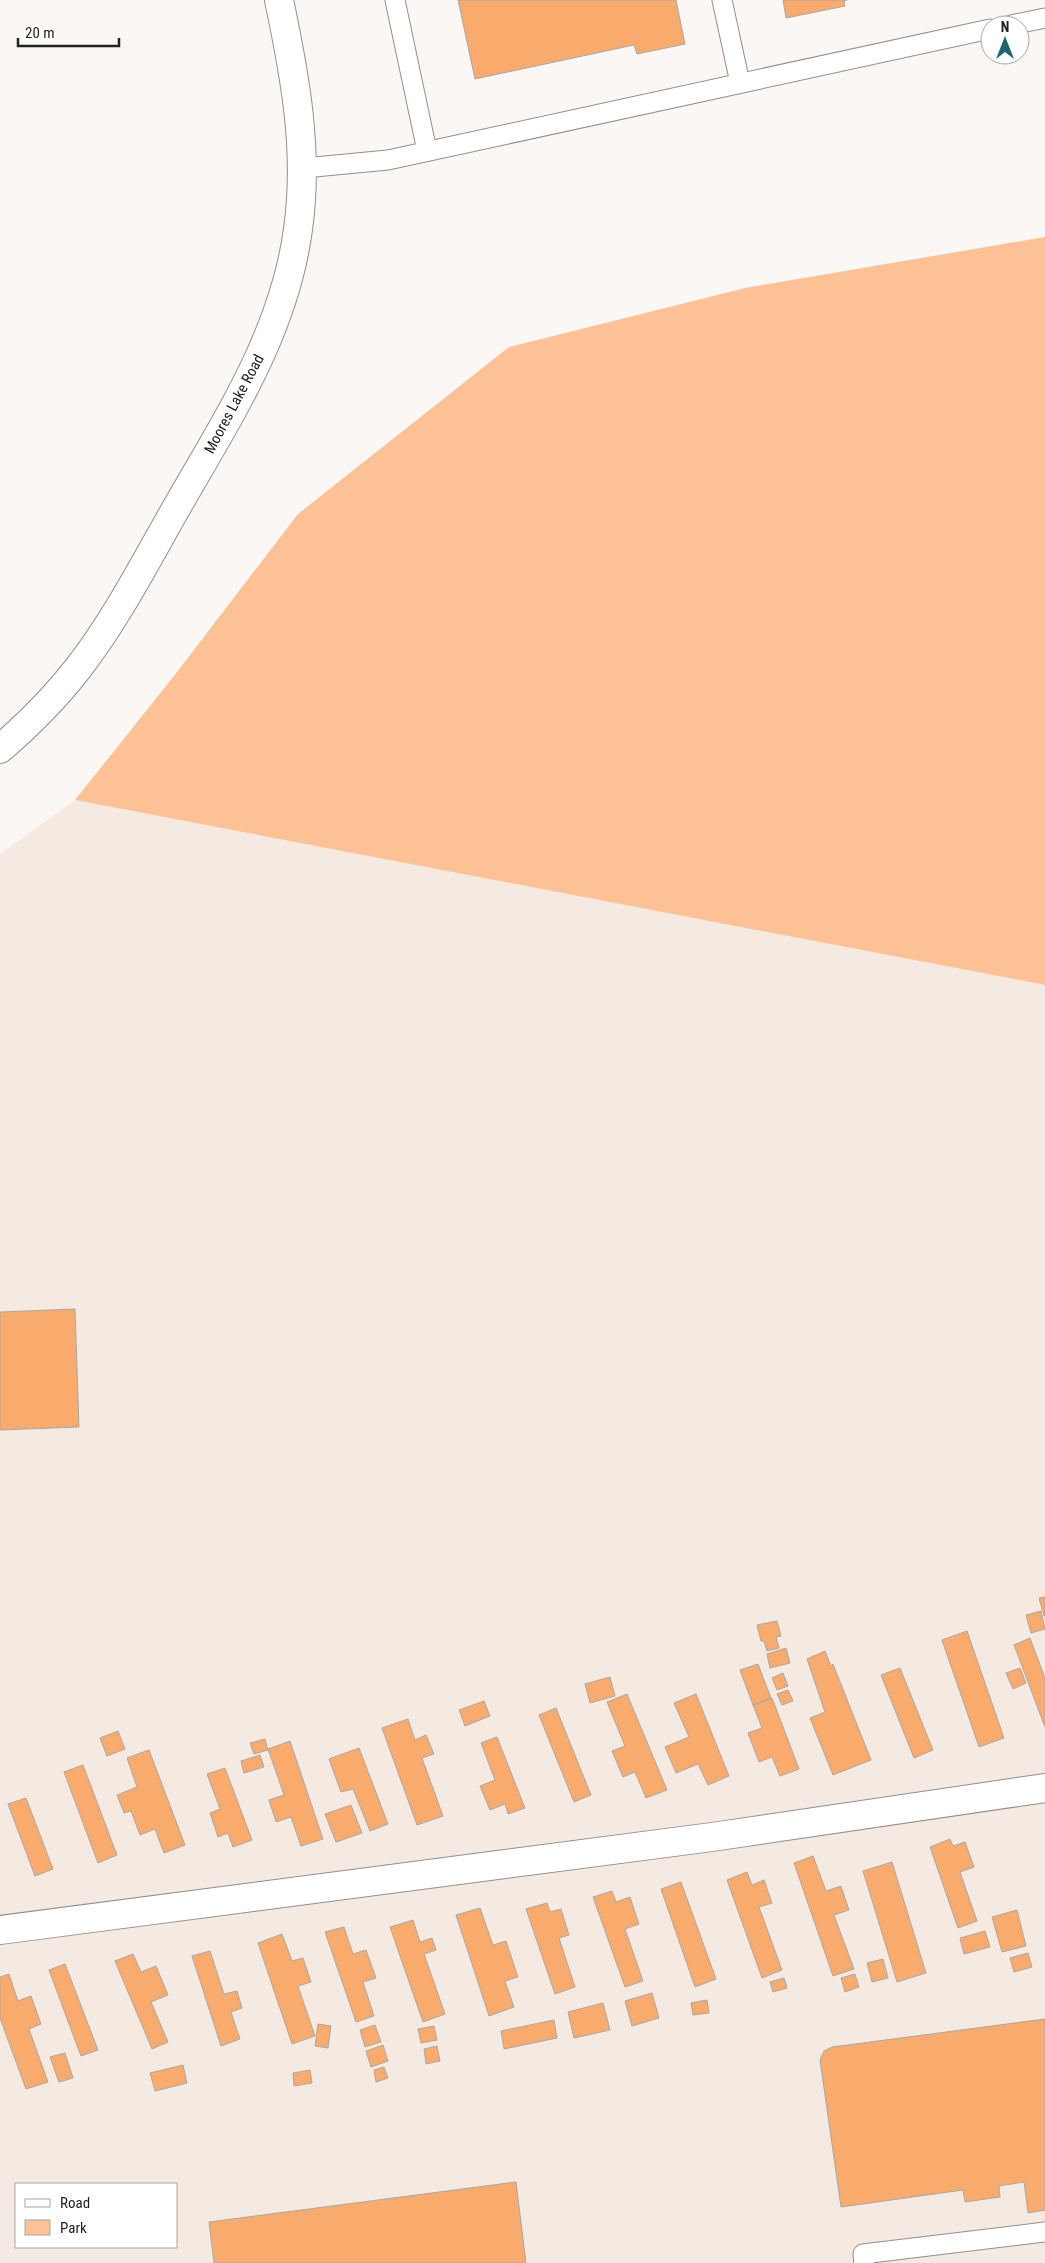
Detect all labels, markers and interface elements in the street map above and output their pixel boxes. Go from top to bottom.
scale bar [18,15,119,47]
north arrow [980,15,1030,65]
text: N [1001,19,1009,35]
text: 20 m [25,24,55,42]
street label: Moores Lake Road [200,351,268,457]
legend [15,2183,178,2248]
text: Road [60,2194,90,2212]
text: Park [60,2219,87,2237]

